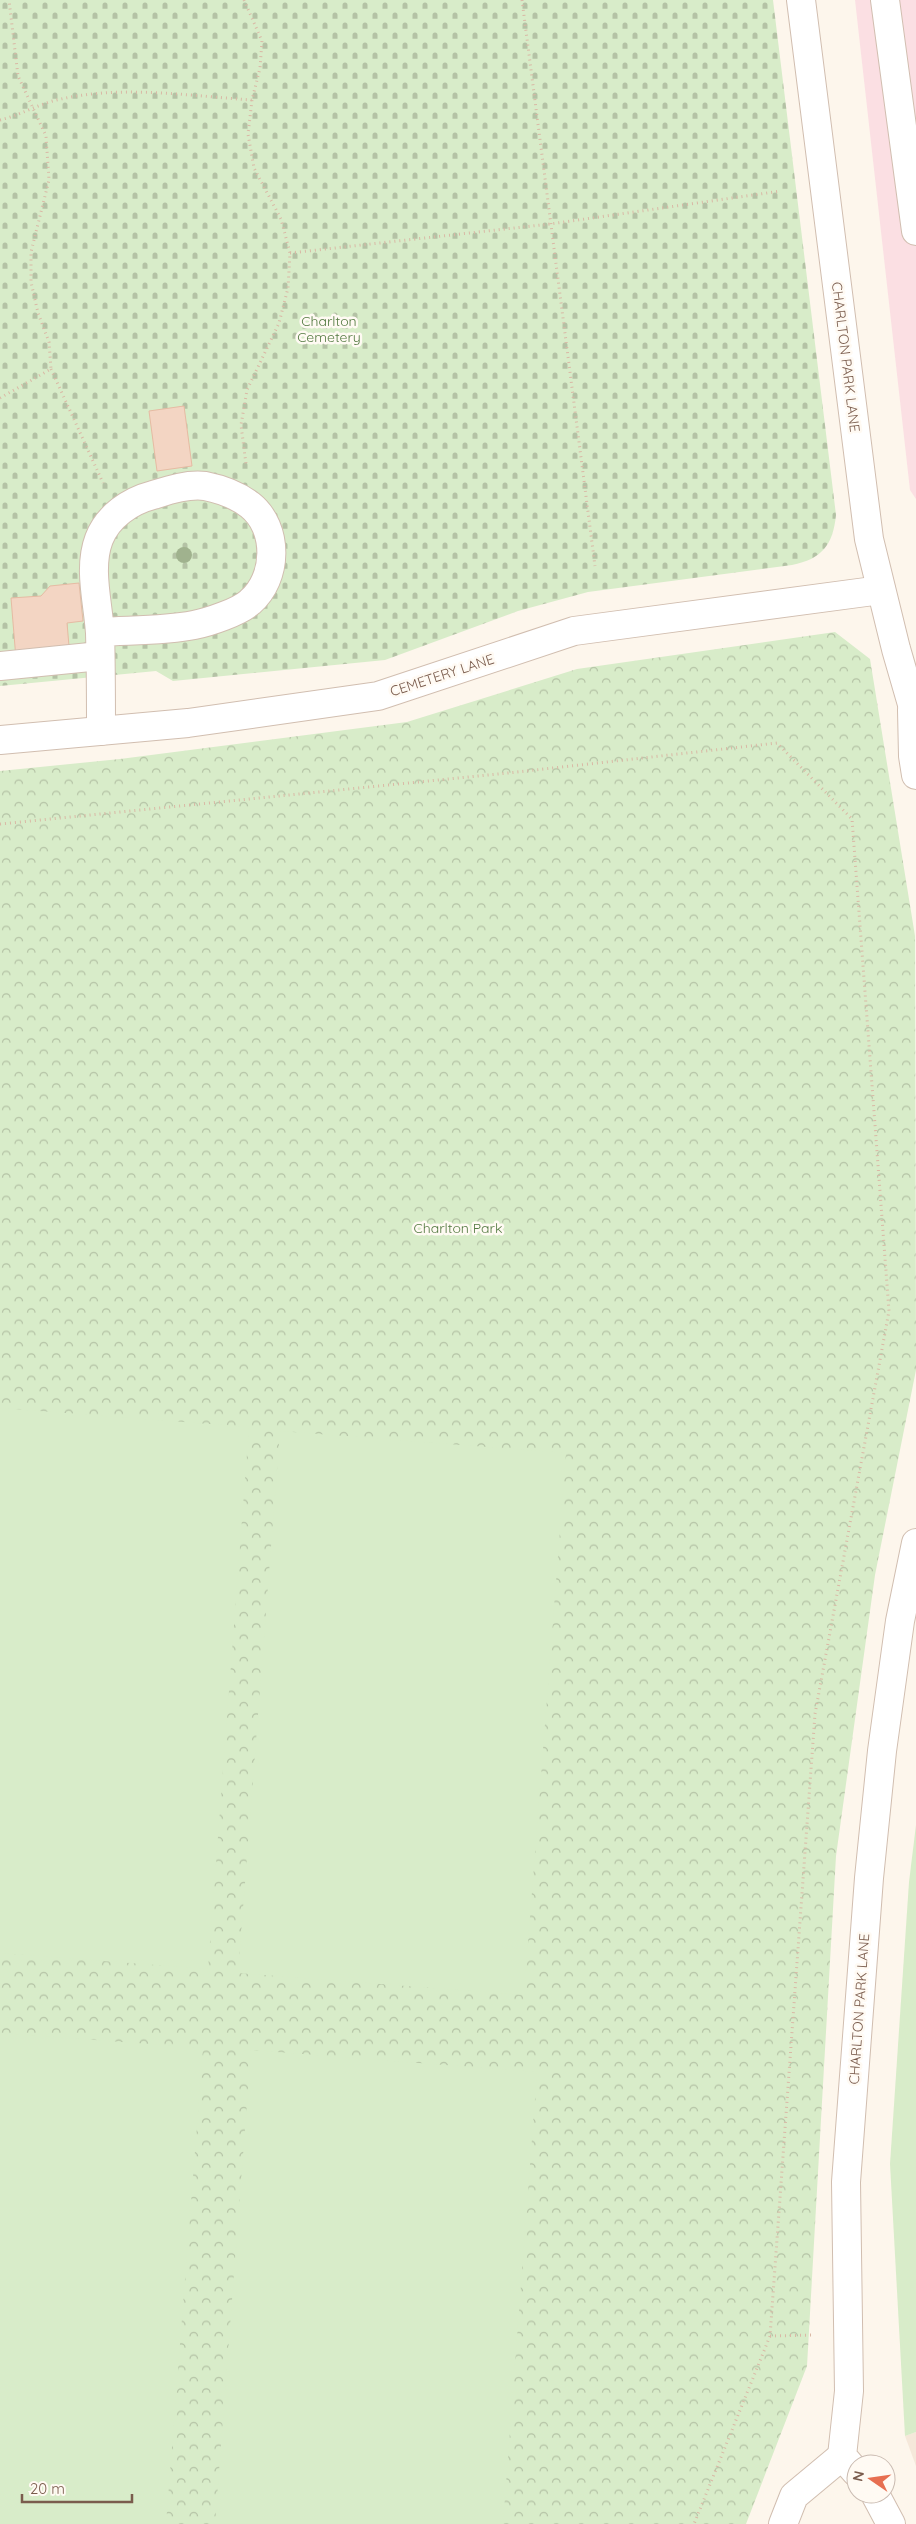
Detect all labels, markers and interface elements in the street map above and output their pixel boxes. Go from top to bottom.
street label: CHARLTON PARK LANE [828,281,864,433]
park label: Charlton Cemetery [297,312,361,346]
street label: CEMETERY LANE [388,650,496,700]
park label: Charlton Park [414,1219,502,1237]
street label: CHARLTON PARK LANE [845,1933,873,2085]
north arrow [846,2454,896,2504]
text: N [848,2469,868,2483]
scale bar [22,2472,132,2504]
text: 20 m [30,2479,65,2498]

